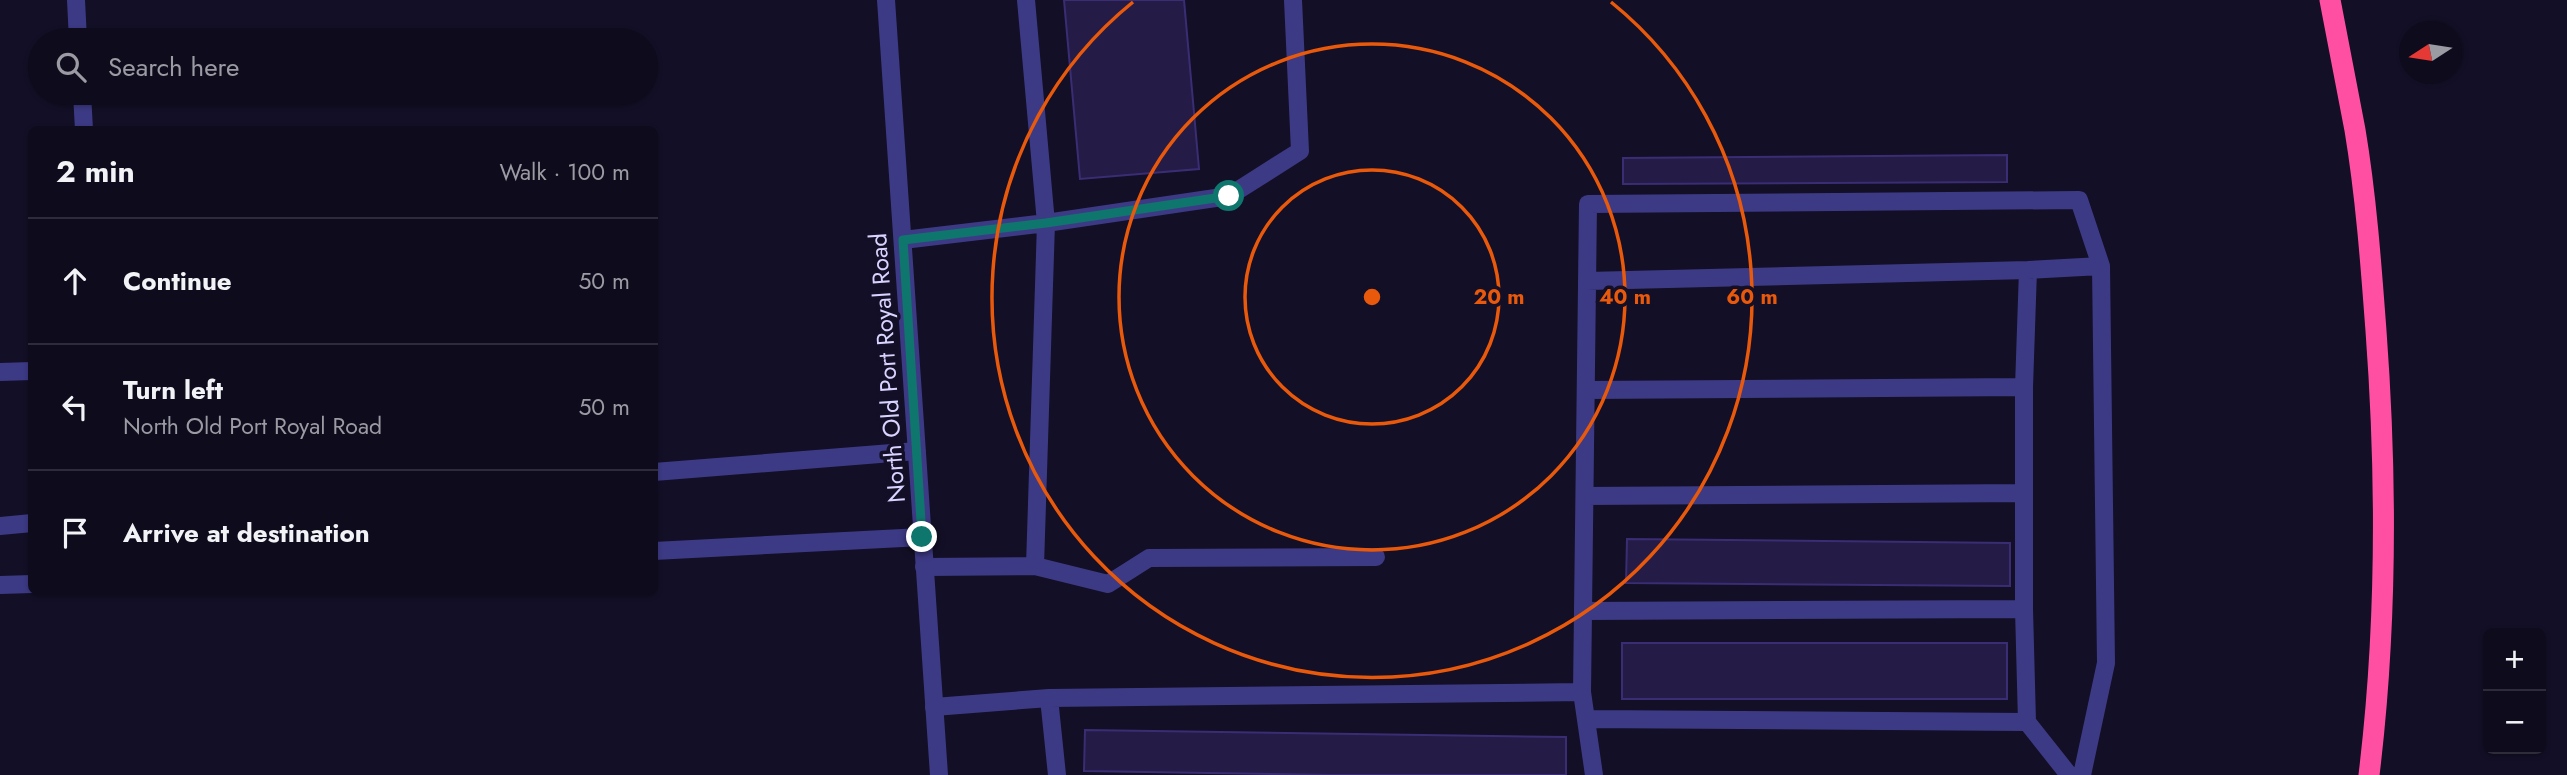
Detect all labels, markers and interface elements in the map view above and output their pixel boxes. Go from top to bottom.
north arrow [2399,21,2462,84]
search box [28,28,658,105]
icon: search [52,48,90,86]
text: Search here [108,48,240,86]
text: 2 min [56,150,135,193]
text: Walk · 100 m [500,155,630,189]
route start [1213,180,1244,211]
street label: North Old Port Royal Road [860,232,914,504]
icon: ahead [56,262,94,300]
text: Continue [123,262,232,300]
text: 50 m [578,264,630,298]
text: 20 m [1473,282,1525,312]
text: 40 m [1599,282,1651,312]
text: 60 m [1726,282,1778,312]
centre of rings [1360,285,1384,309]
text: Turn left [123,371,223,409]
icon: left [56,388,94,426]
text: 50 m [578,390,630,424]
text: North Old Port Royal Road [123,409,382,443]
icon: arrive [56,514,94,552]
text: Arrive at destination [123,514,370,552]
route end [906,521,937,552]
map controls [2483,628,2546,754]
button: + [2483,628,2546,691]
button: − [2483,691,2546,754]

